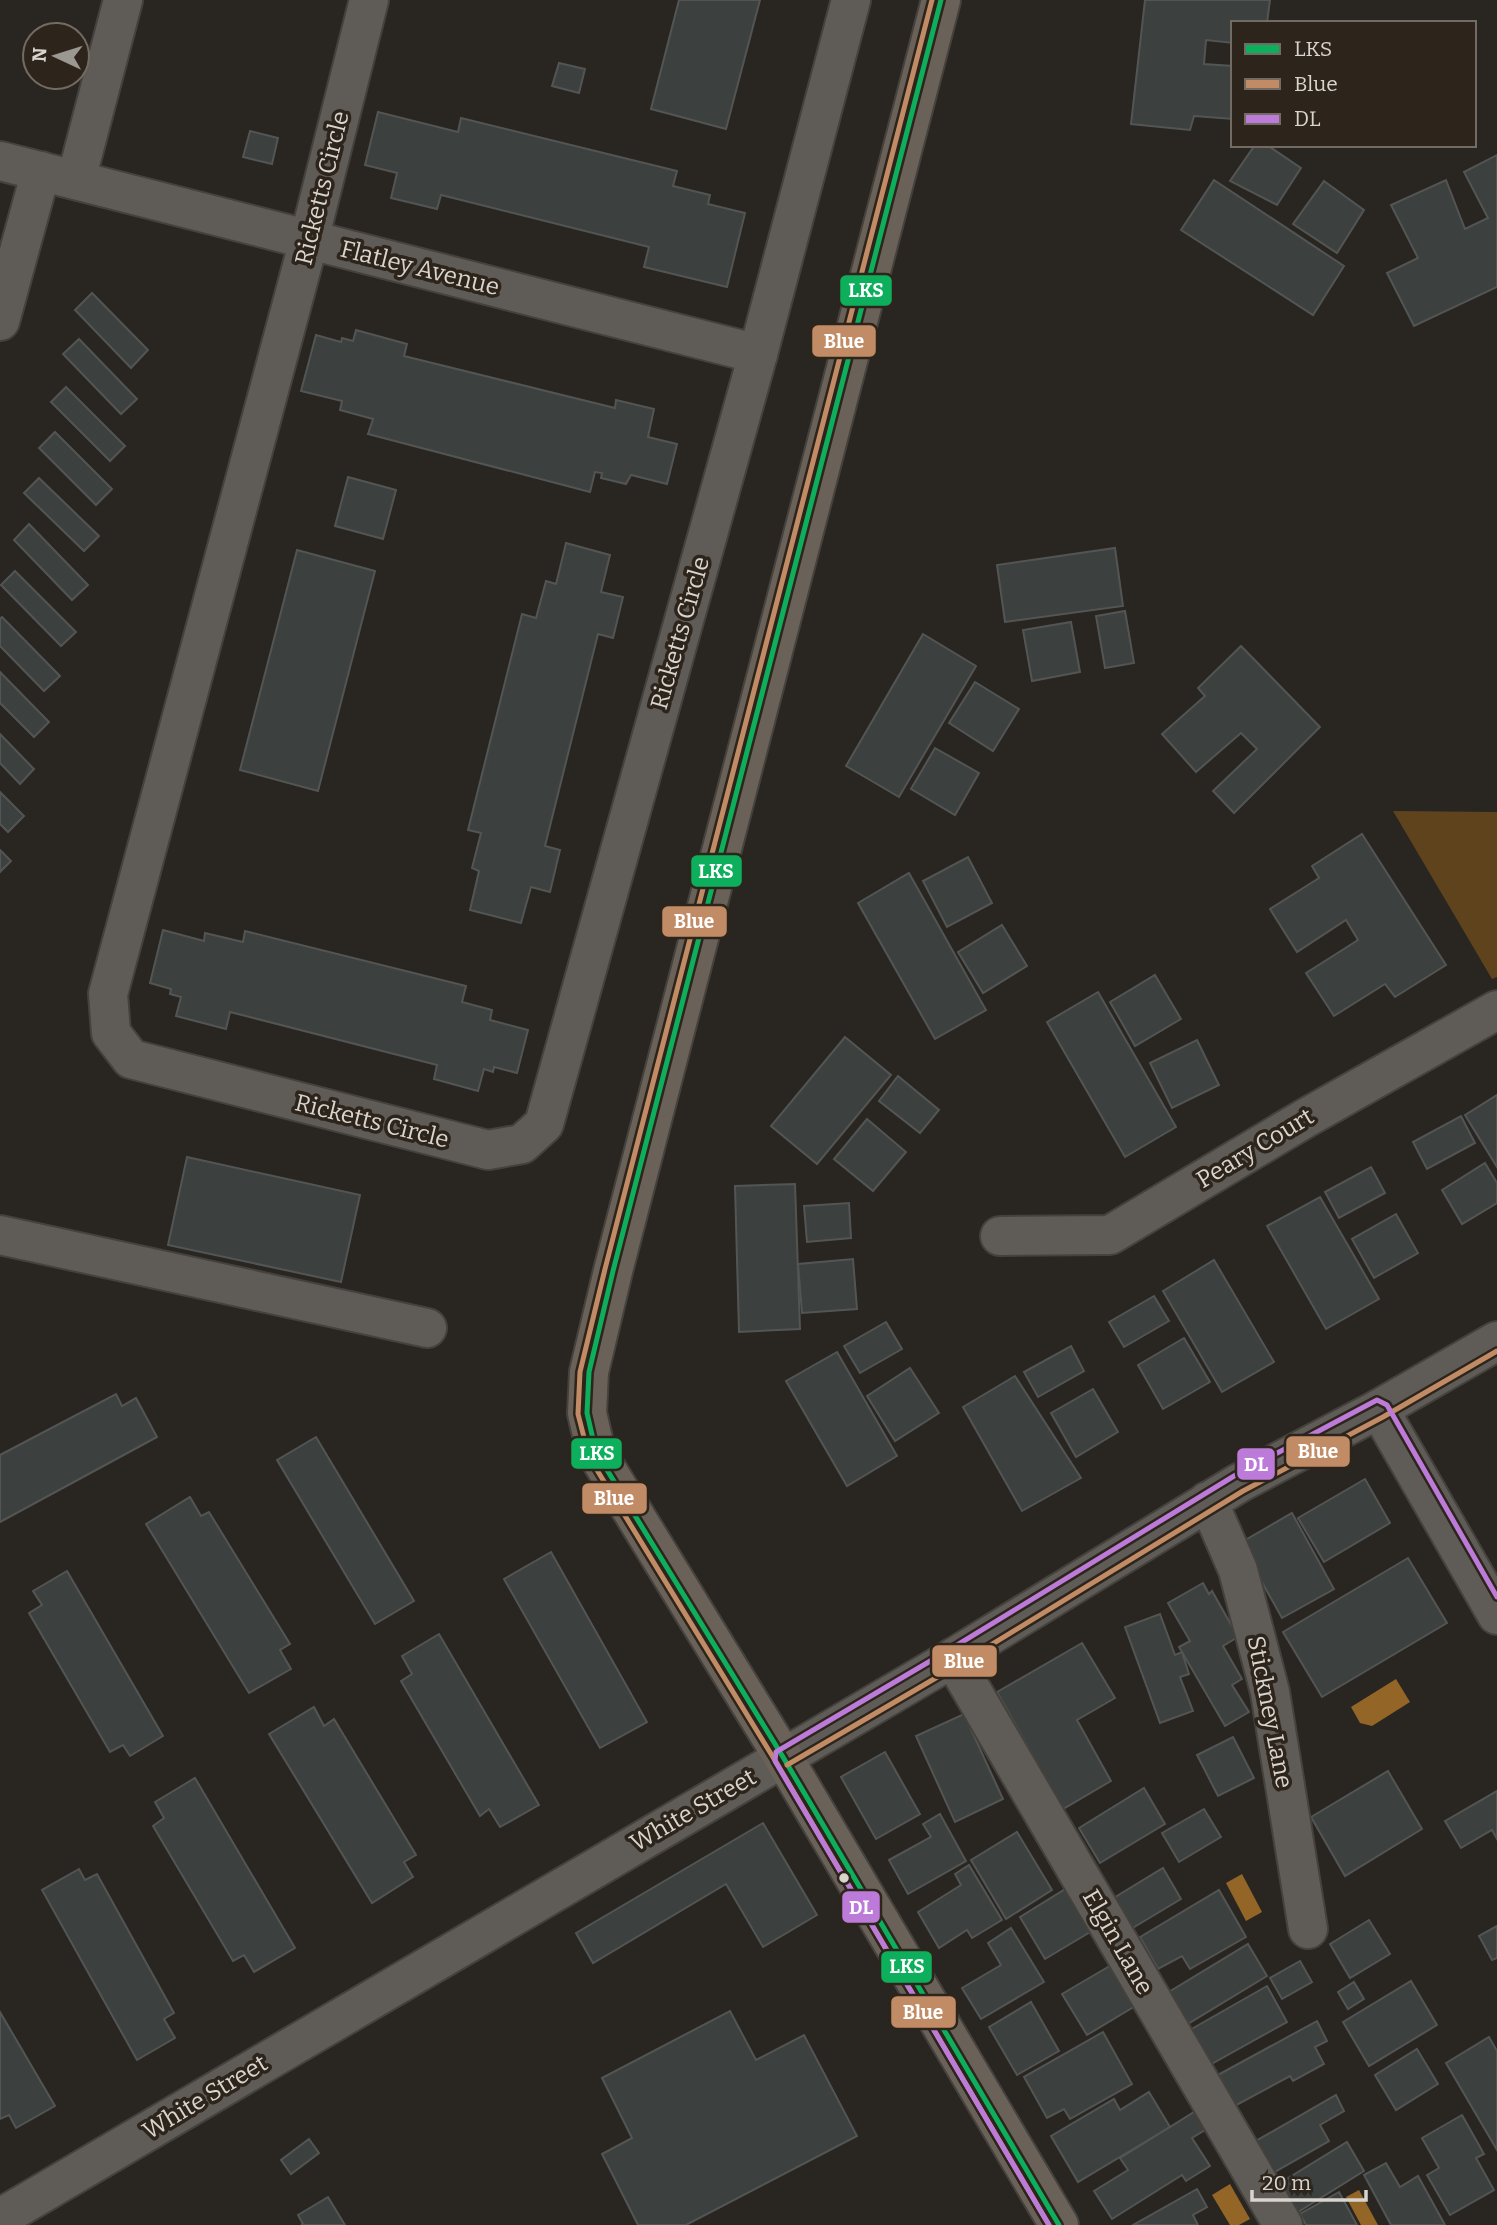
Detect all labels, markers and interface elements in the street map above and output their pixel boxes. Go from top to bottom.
north arrow [21,21,91,91]
legend [1231,21,1476,147]
text: LKS [1294,36,1332,62]
text: N [28,46,52,63]
text: Blue [1294,71,1338,97]
text: DL [1294,106,1321,132]
street label: Ricketts Circle [289,108,355,268]
street label: Flatley Avenue [338,235,502,301]
line badge: LKS [839,274,893,307]
text: LKS [848,279,884,302]
line badge: Blue [811,324,877,358]
text: Blue [824,330,864,353]
street label: Ricketts Circle [645,553,715,713]
line badge: LKS [690,854,743,888]
text: LKS [698,860,734,883]
line badge: Blue [661,905,728,938]
text: Blue [674,910,714,933]
street label: Ricketts Circle [292,1088,452,1154]
street label: Peary Court [1191,1102,1319,1194]
line badge: Blue [1285,1435,1351,1468]
line badge: LKS [570,1437,623,1470]
text: Blue [1298,1440,1338,1463]
text: LKS [579,1442,615,1465]
line badge: DL [1236,1447,1276,1481]
text: DL [1244,1453,1268,1476]
line badge: Blue [581,1482,648,1515]
text: Blue [594,1487,634,1510]
street label: Stickney Lane [1241,1633,1299,1791]
line badge: Blue [931,1644,998,1678]
text: Blue [944,1650,984,1673]
street label: White Street [625,1763,761,1857]
unlabelled marker [837,1871,851,1885]
street label: Elgin Lane [1077,1885,1159,1999]
line badge: DL [841,1890,881,1924]
text: DL [849,1896,873,1919]
line badge: LKS [880,1950,933,1984]
text: LKS [889,1955,925,1978]
line badge: Blue [890,1995,957,2029]
text: Blue [903,2001,943,2024]
street label: White Street [138,2049,273,2145]
scale bar [1252,2158,1366,2202]
text: 20 m [1262,2170,1311,2196]

